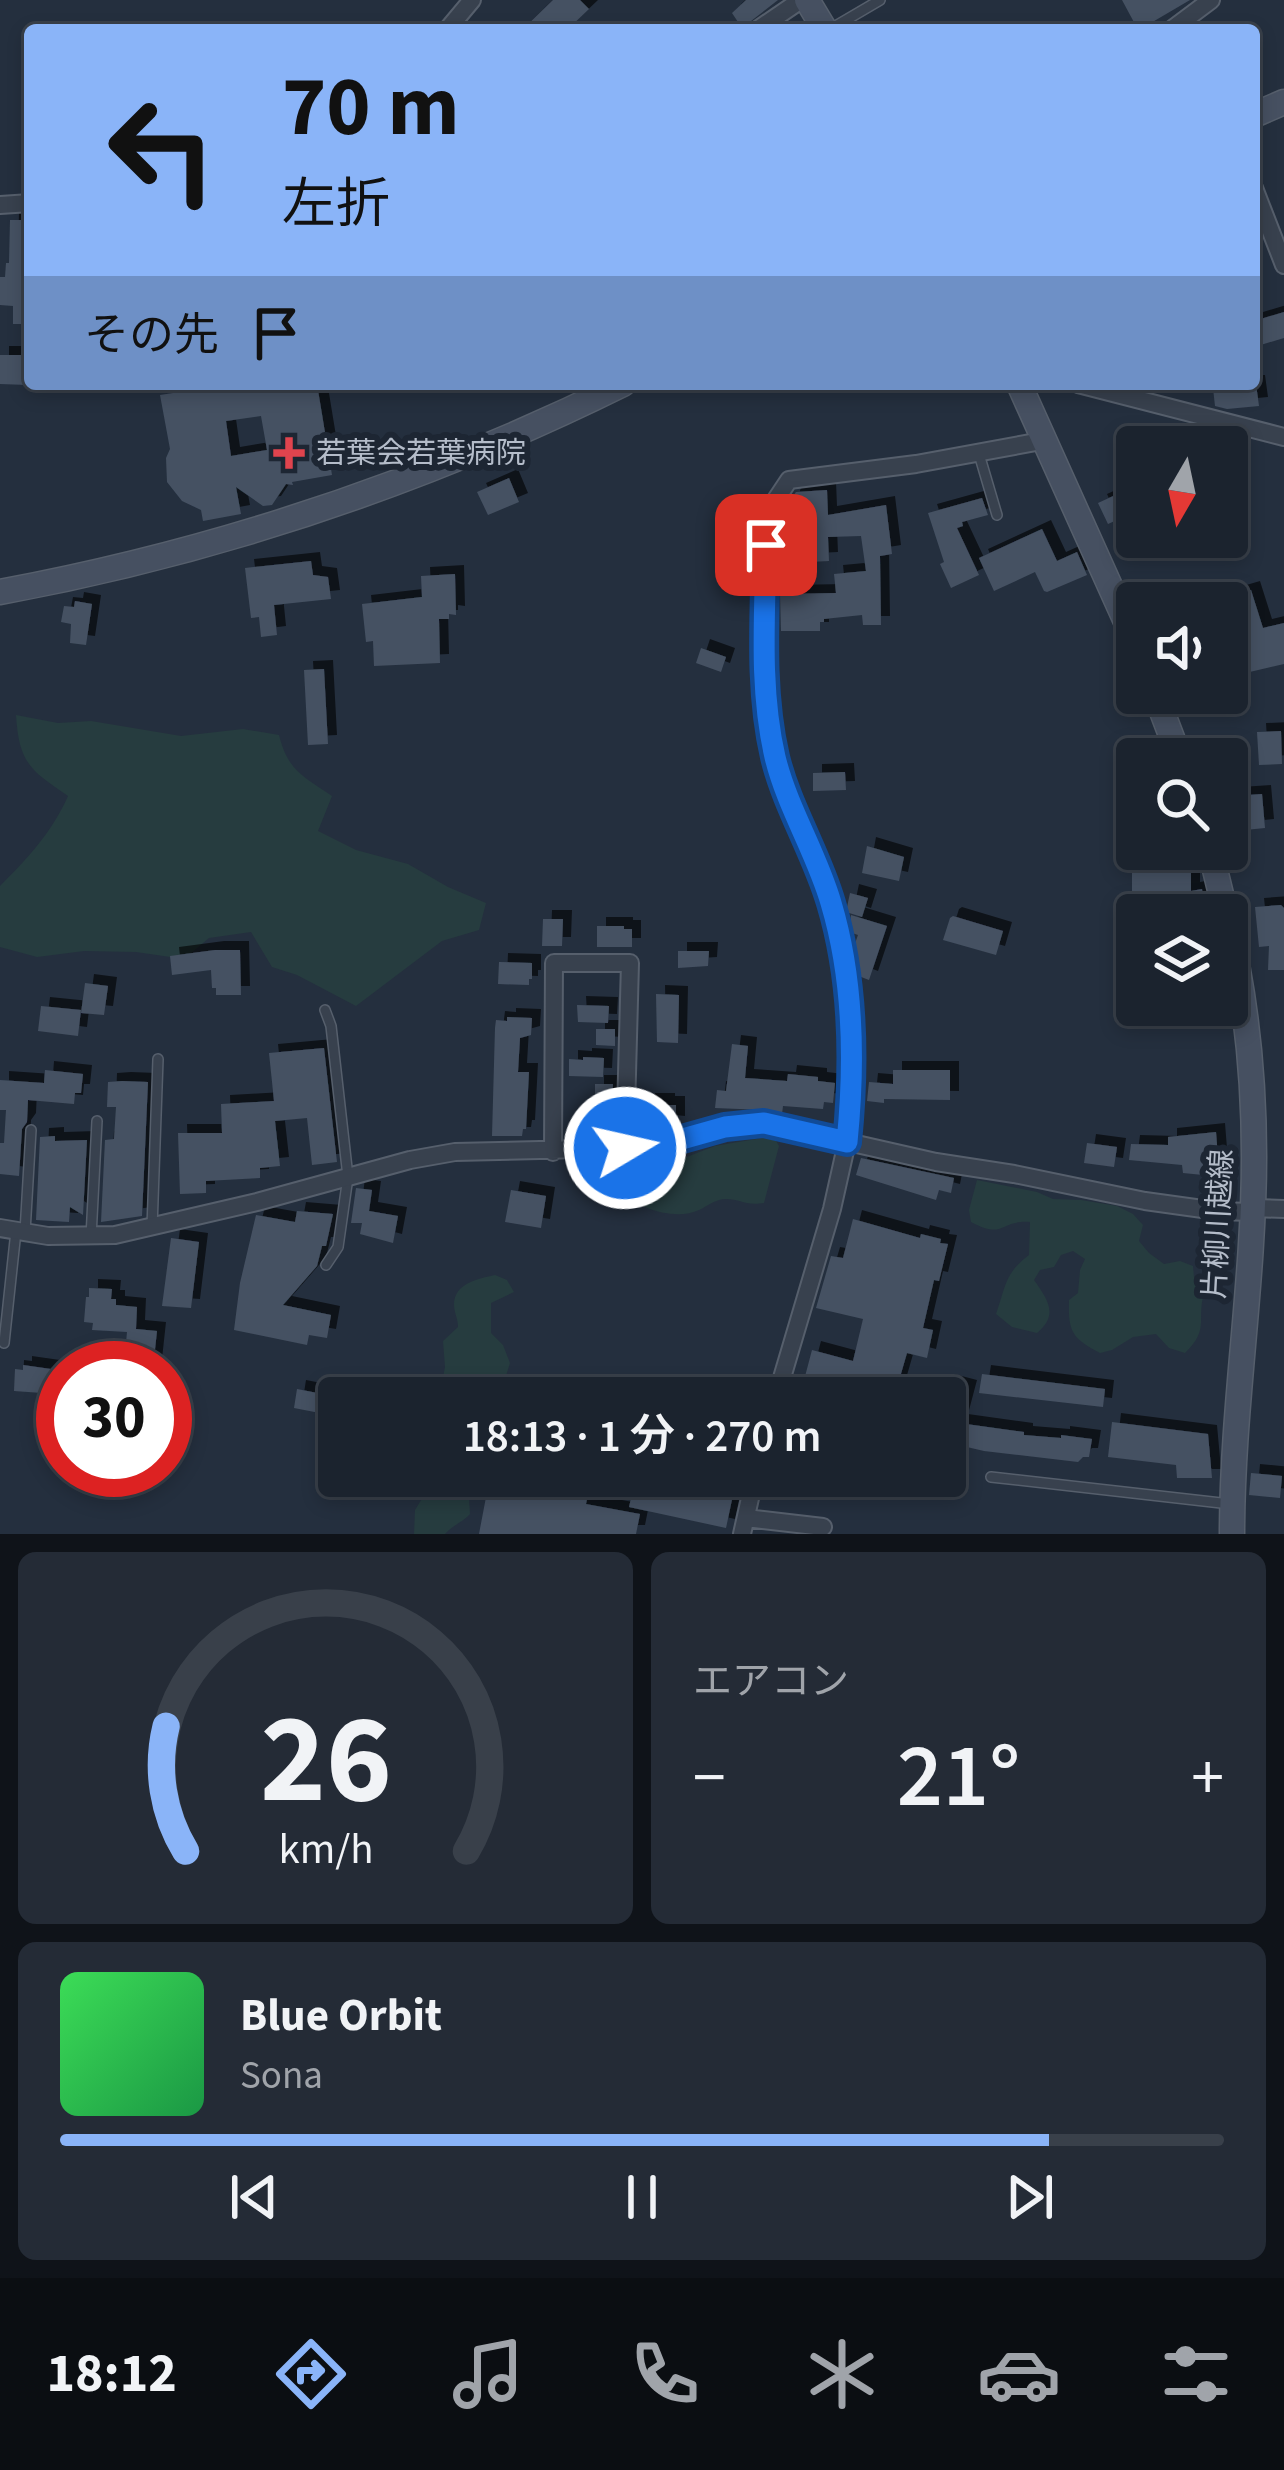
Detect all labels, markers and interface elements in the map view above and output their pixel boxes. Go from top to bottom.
text: 70 m [282,48,460,168]
icon: left [84,72,240,228]
text: 左折 [282,167,390,244]
icon: arrive [243,300,309,366]
text: その先 [84,304,219,368]
north arrow [1116,426,1248,558]
map controls [1116,426,1248,1026]
place label: 若葉会若葉病院 [316,432,526,475]
marker: 若葉会若葉病院 [273,437,305,469]
pin [715,494,817,596]
icon: arrive [733,512,799,578]
button: sound [1116,582,1248,714]
button: search [1116,738,1248,870]
button: layers [1116,894,1248,1026]
position arrow [562,1085,688,1211]
street label: 片柳川越線 [1193,1148,1244,1300]
speed limit sign: 30 [36,1341,192,1497]
text: 18:13 · 1 分 · 270 m [463,1405,821,1469]
text: エアコン [693,1654,849,1710]
text: 26 [260,1672,391,1850]
text: 21° [897,1713,1020,1841]
text: − [693,1731,726,1825]
text: + [1191,1731,1224,1825]
text: km/h [278,1819,373,1880]
text: Blue Orbit [240,1984,442,2048]
text: Sona [240,2048,323,2104]
icon: previous [221,2164,287,2230]
icon: pause [609,2164,675,2230]
icon: next [997,2164,1063,2230]
icon: directions [269,2332,353,2416]
icon: music [446,2332,530,2416]
icon: phone [623,2332,707,2416]
icon: climate [800,2332,884,2416]
icon: car [977,2332,1061,2416]
icon: filters [1154,2332,1238,2416]
text: 18:12 [46,2336,177,2413]

